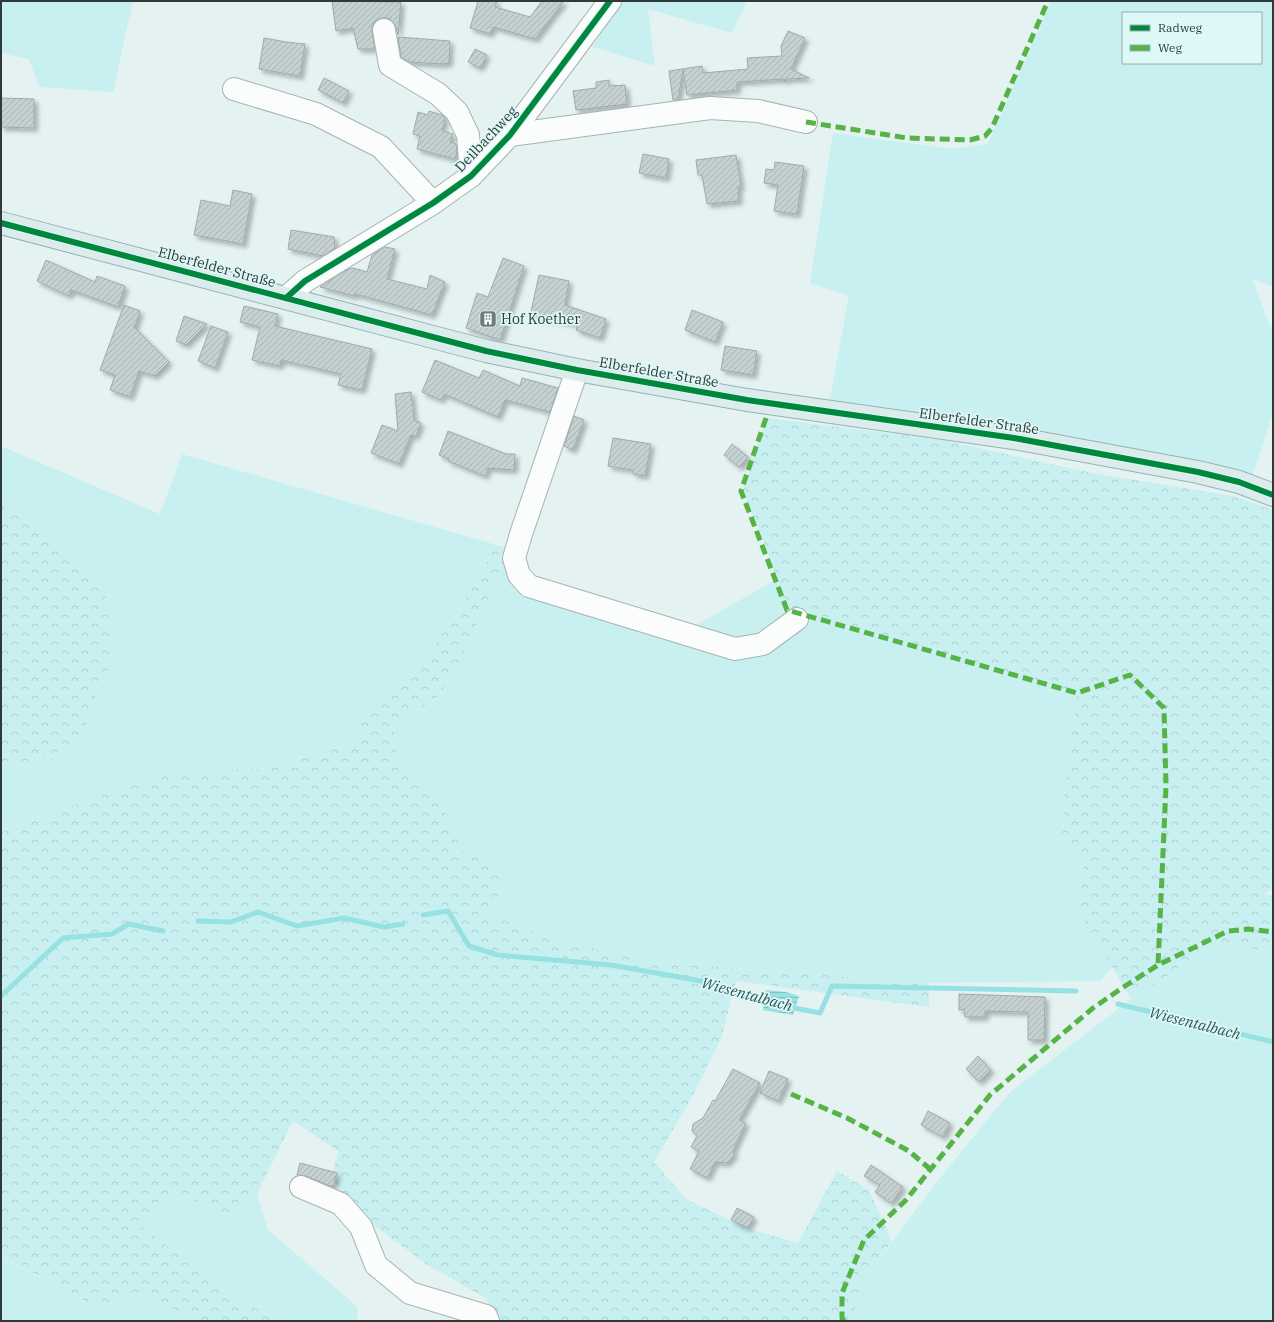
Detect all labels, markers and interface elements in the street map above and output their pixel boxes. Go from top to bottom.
legend [1122,12,1262,64]
text: Radweg [1158,20,1203,35]
text: Weg [1158,40,1183,55]
street label: Deilbachweg [451,102,521,176]
street label: Elberfelder Straße [156,243,278,291]
building icon: Hof Koether [478,309,498,329]
place label: Hof Koether [501,310,581,328]
street label: Elberfelder Straße [598,353,720,391]
street label: Elberfelder Straße [918,404,1040,438]
water label: Wiesentalbach [699,973,795,1015]
water label: Wiesentalbach [1147,1002,1243,1044]

